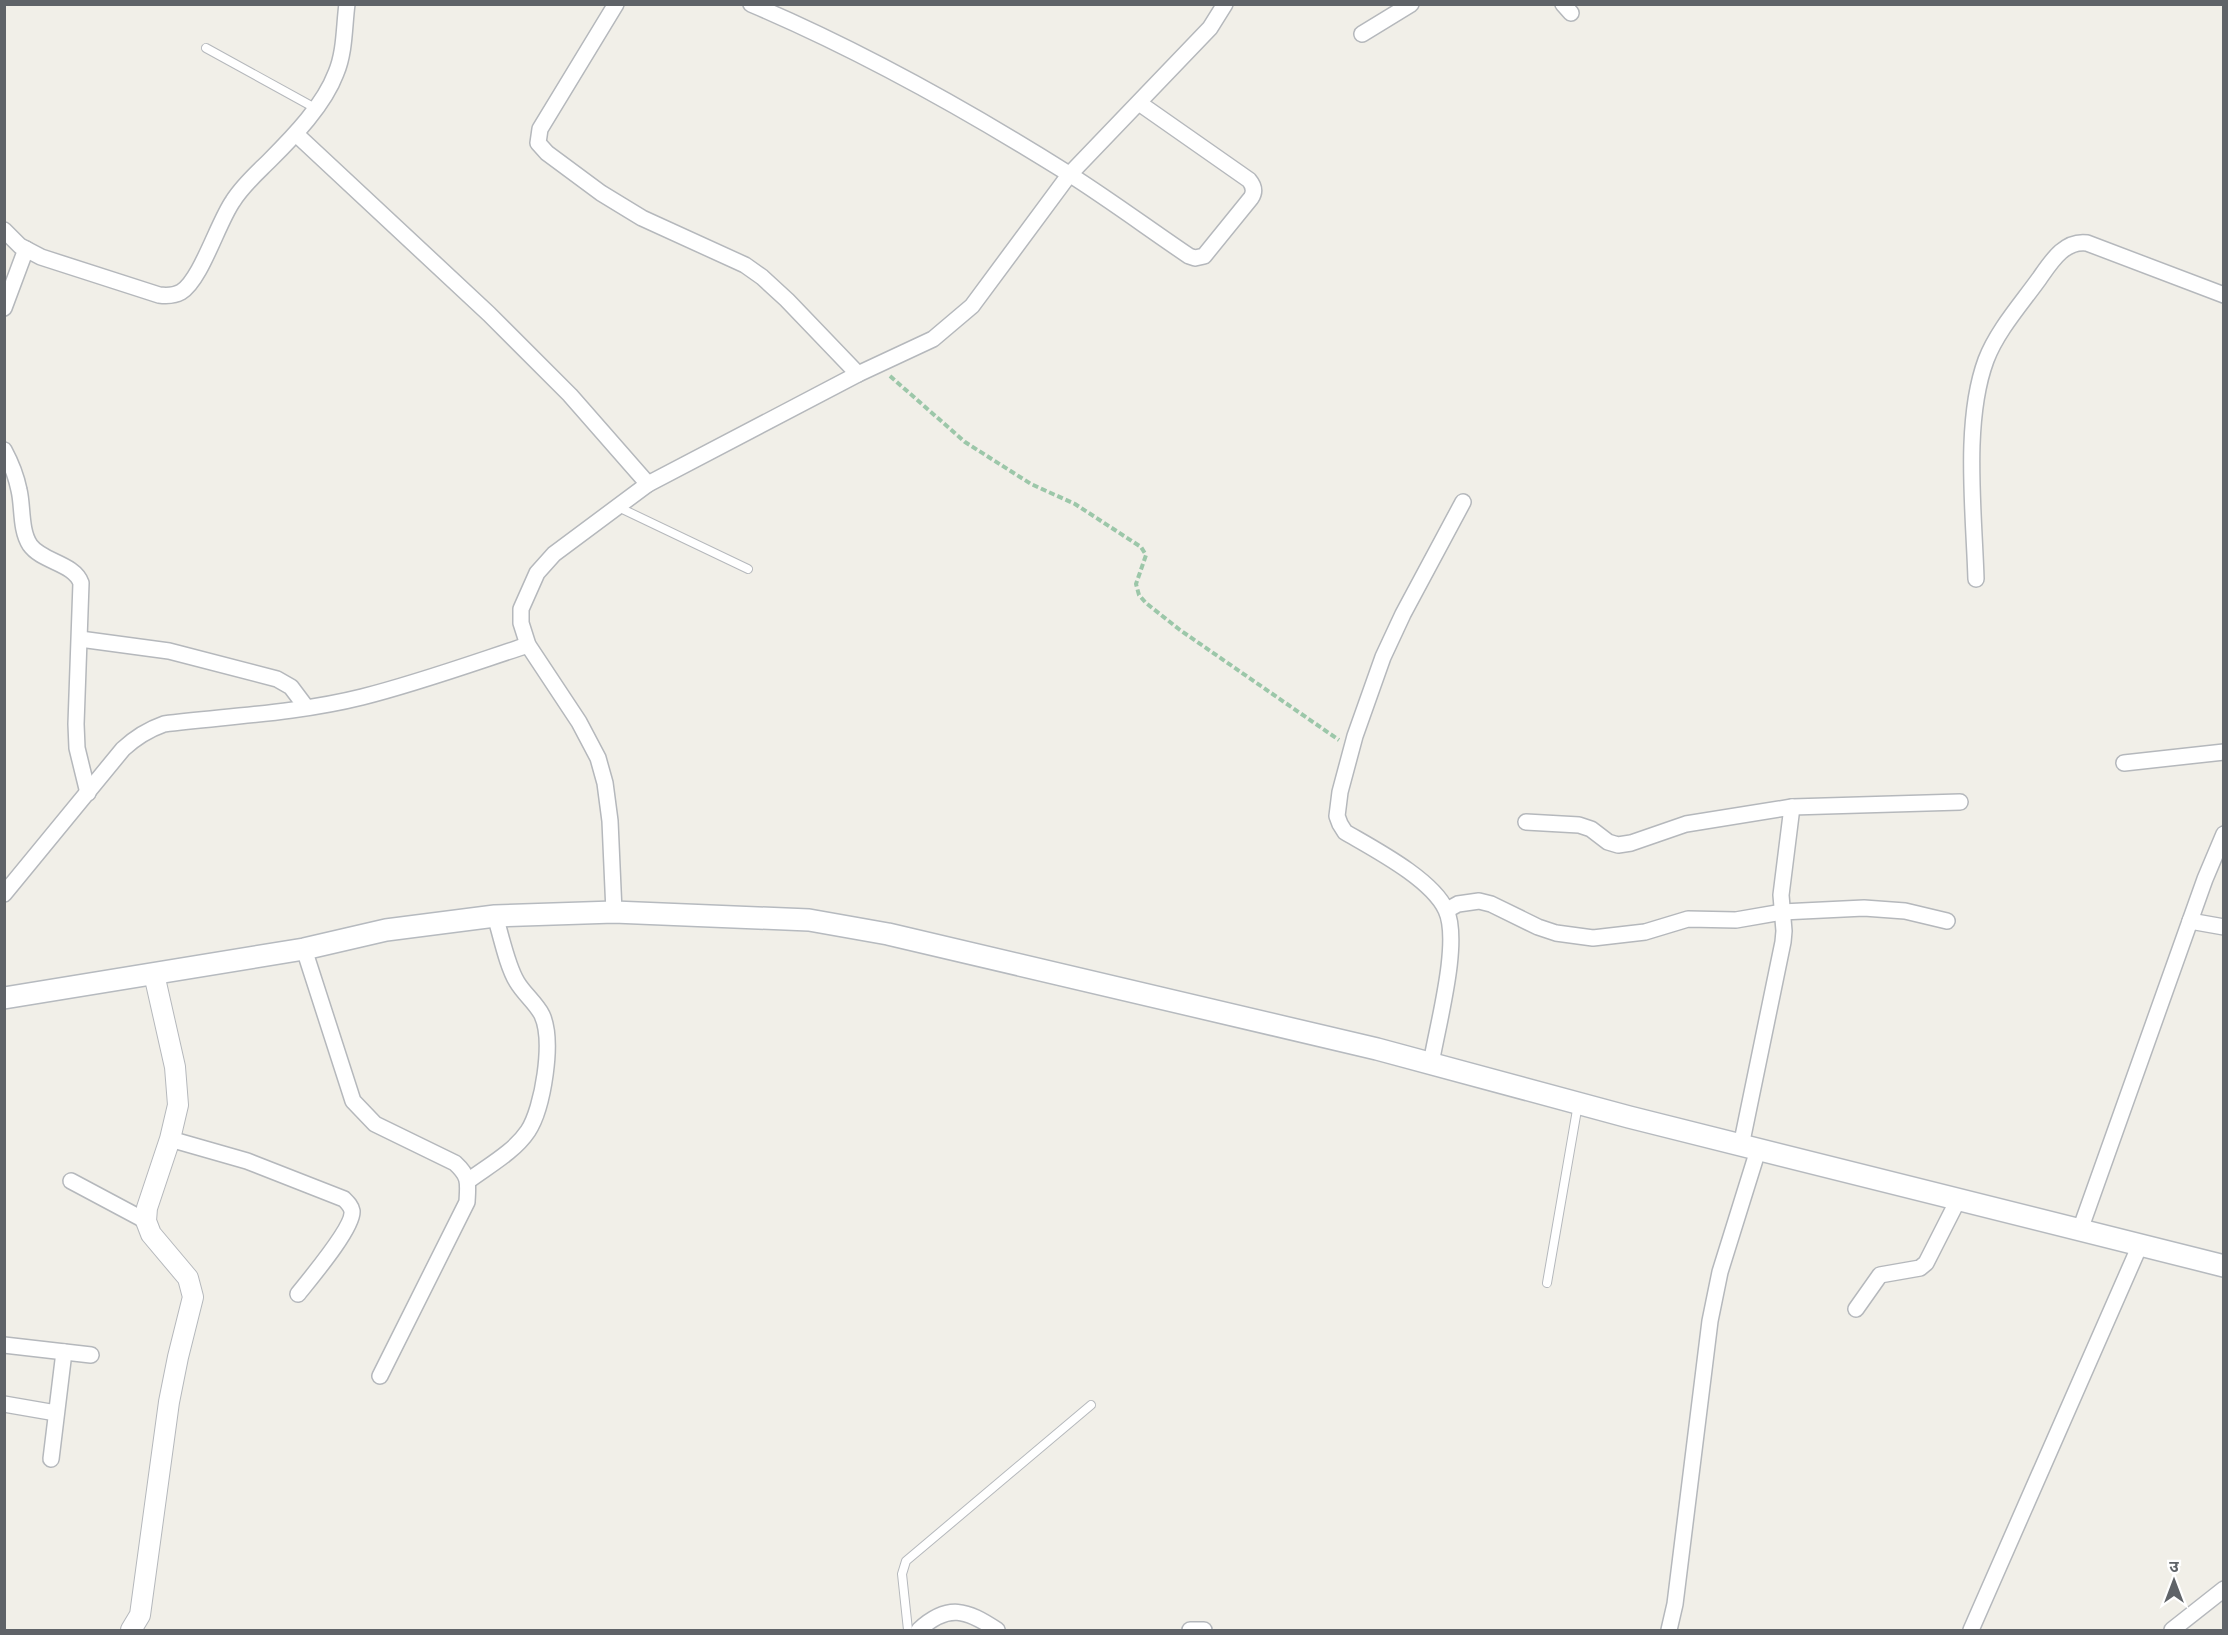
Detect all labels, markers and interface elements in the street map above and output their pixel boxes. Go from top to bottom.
north arrow [2144,1551,2204,1611]
text: उ [2169,1556,2179,1576]

